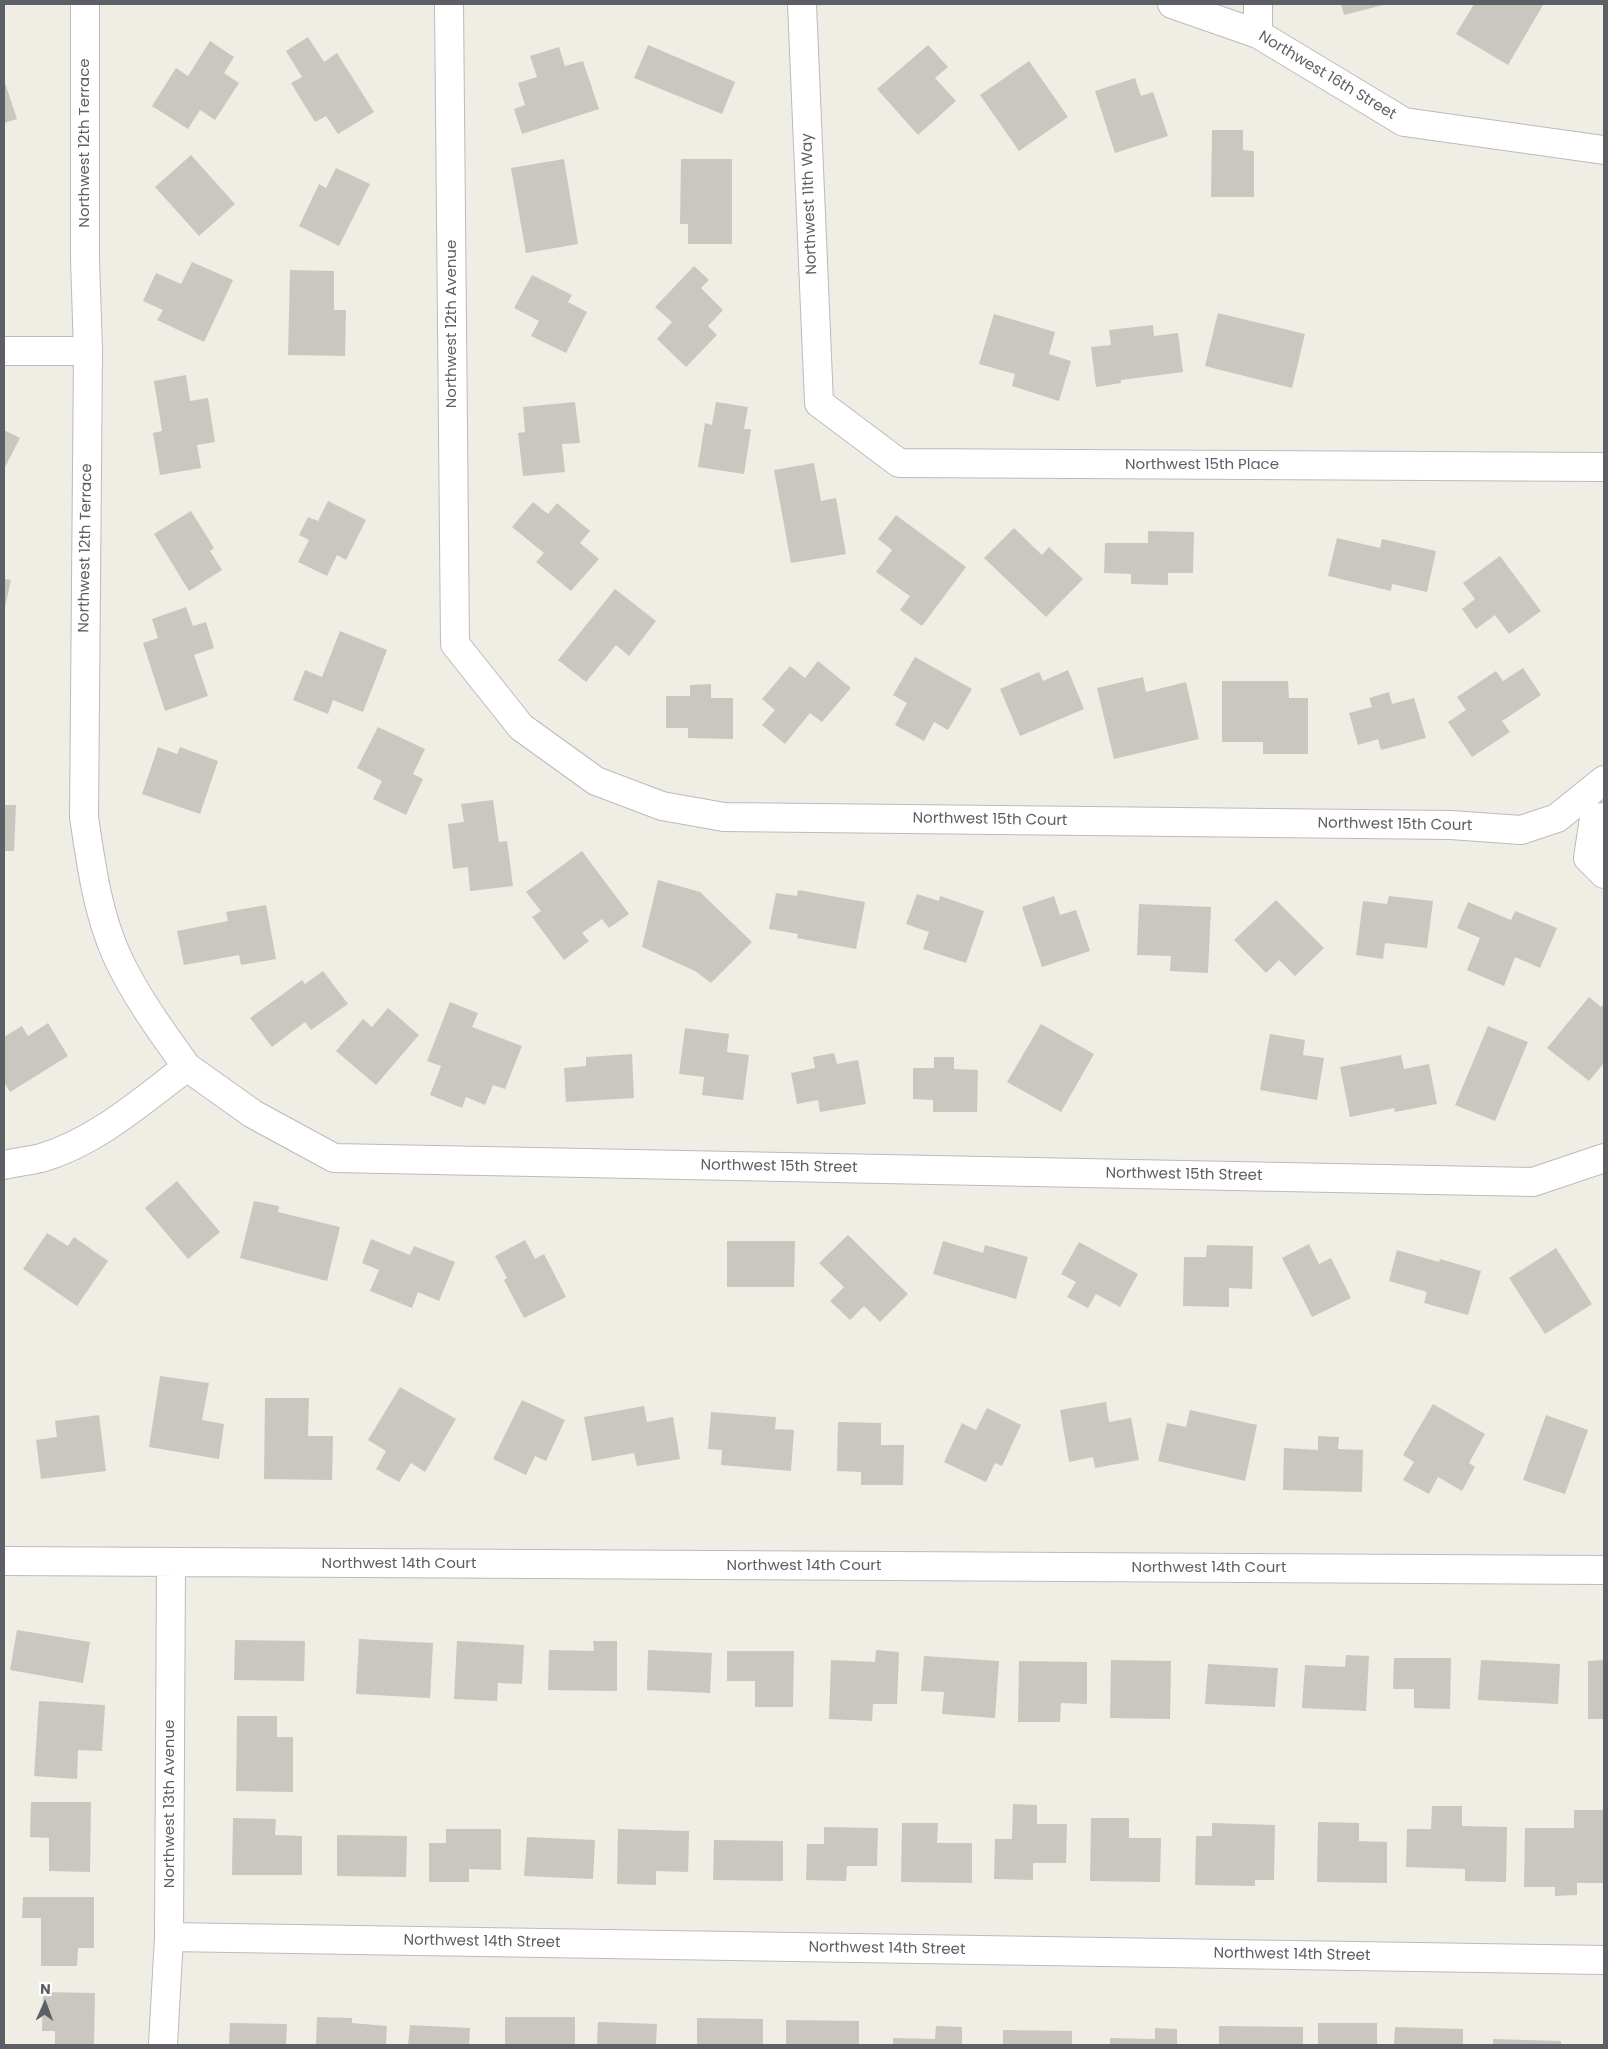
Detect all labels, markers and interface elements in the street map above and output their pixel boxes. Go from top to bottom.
street label: Northwest 16th Street [1255,28,1399,124]
street label: Northwest 12th Terrace [76,58,94,228]
street label: Northwest 11th Way [799,133,821,275]
street label: Northwest 12th Avenue [443,240,461,408]
street label: Northwest 15th Place [1125,456,1279,474]
street label: Northwest 12th Terrace [76,463,96,633]
street label: Northwest 15th Court [912,810,1068,830]
street label: Northwest 15th Court [1317,815,1473,835]
street label: Northwest 15th Street [700,1157,858,1177]
street label: Northwest 15th Street [1105,1165,1263,1185]
street label: Northwest 14th Court [322,1555,476,1573]
street label: Northwest 14th Court [727,1557,881,1575]
street label: Northwest 14th Court [1132,1559,1286,1577]
street label: Northwest 13th Avenue [161,1720,179,1888]
street label: Northwest 14th Street [403,1932,561,1952]
street label: Northwest 14th Street [808,1939,966,1959]
street label: Northwest 14th Street [1213,1945,1371,1965]
north arrow [20,1979,70,2029]
text: N [40,1979,51,1999]

